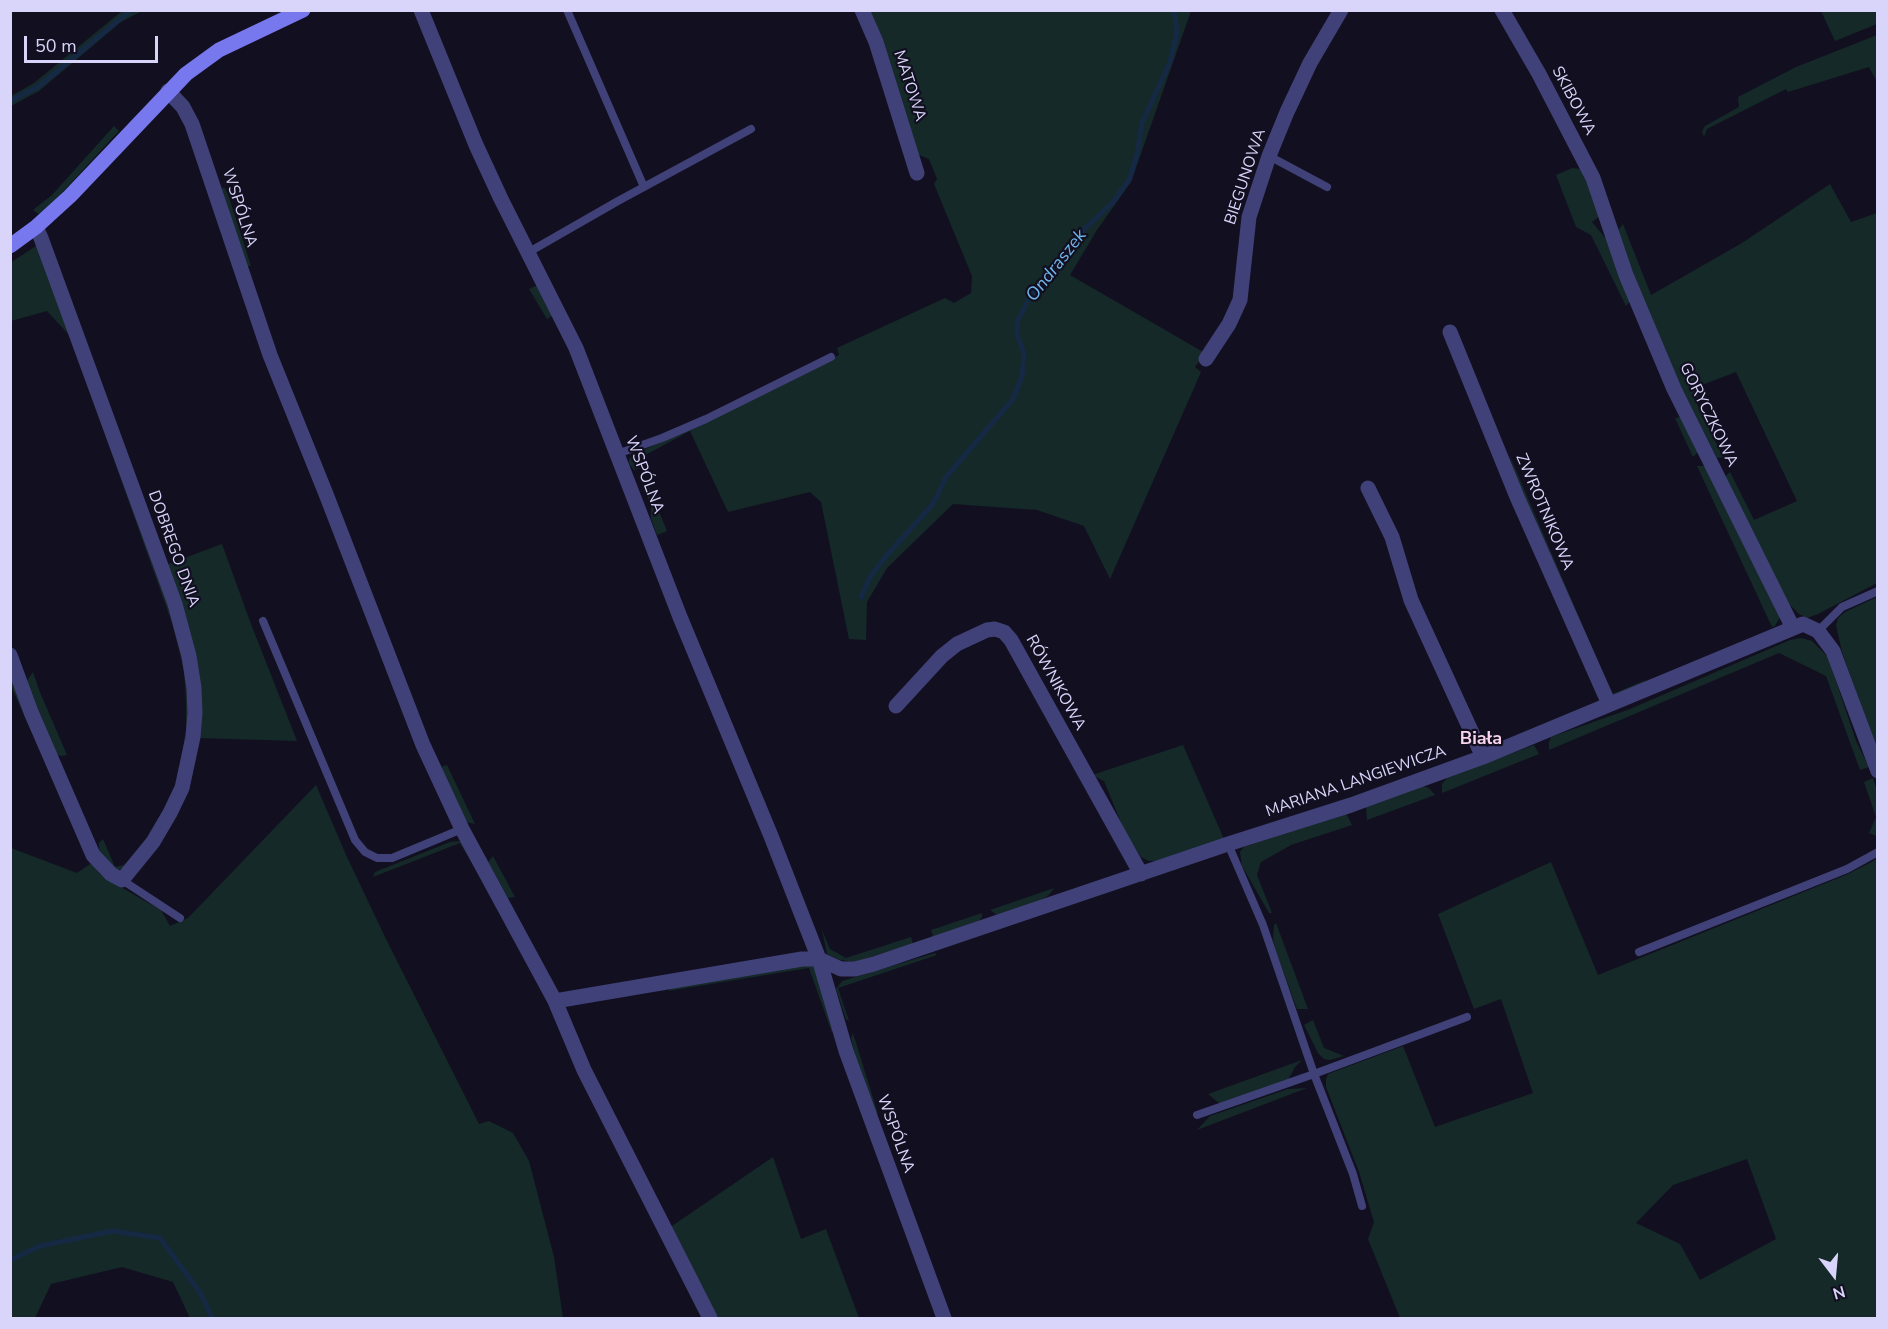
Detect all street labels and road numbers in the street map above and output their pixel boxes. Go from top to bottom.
street label: MATOWA [889,48,929,124]
street label: SKIBOWA [1547,63,1599,139]
street label: BIEGUNOWA [1221,127,1271,227]
street label: WSPÓLNA [217,166,261,250]
street label: GORYCZKOWA [1675,360,1741,470]
street label: WSPÓLNA [620,433,668,517]
street label: ZWROTNIKOWA [1511,451,1577,573]
street label: DOBREGO DNIA [143,488,203,610]
street label: RÓWNIKOWA [1021,632,1089,734]
street label: MARIANA LANGIEWICZA [1263,742,1449,822]
street label: WSPÓLNA [872,1092,918,1176]

